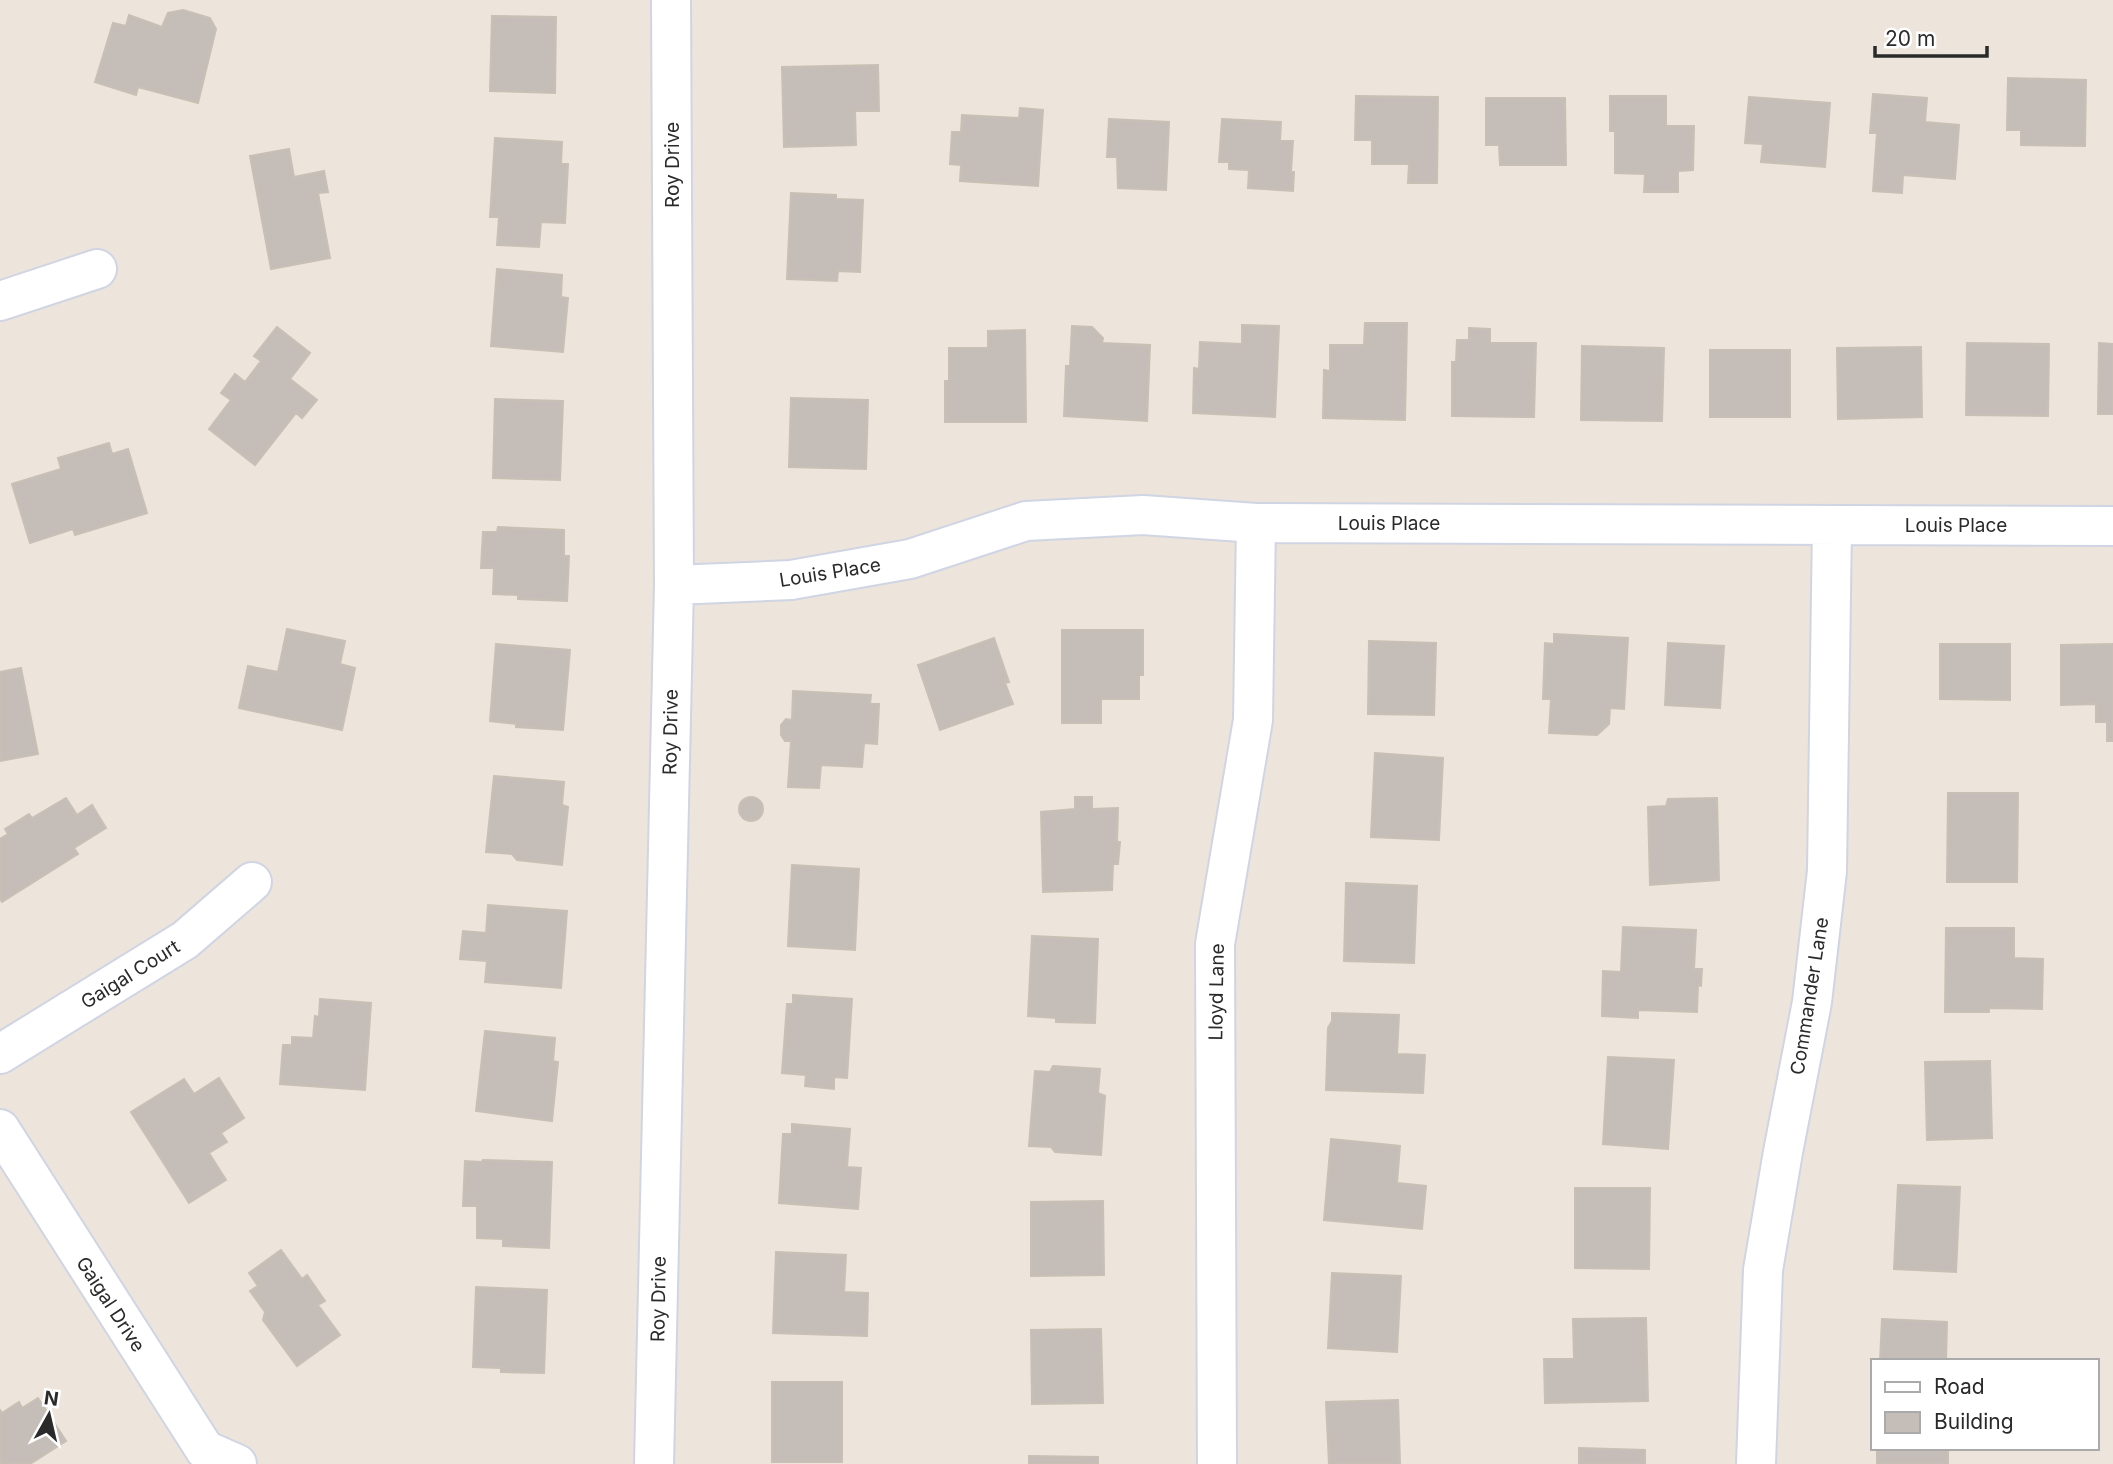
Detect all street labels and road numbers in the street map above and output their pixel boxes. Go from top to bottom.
street label: Roy Drive [661,122,684,208]
street label: Louis Place [1338,512,1440,535]
street label: Louis Place [1905,514,2007,537]
street label: Louis Place [778,553,883,592]
street label: Roy Drive [658,689,683,775]
street label: Commander Lane [1786,916,1833,1077]
street label: Gaigal Court [77,935,184,1014]
street label: Lloyd Lane [1204,943,1229,1041]
street label: Gaigal Drive [71,1252,150,1356]
street label: Roy Drive [646,1256,671,1342]

